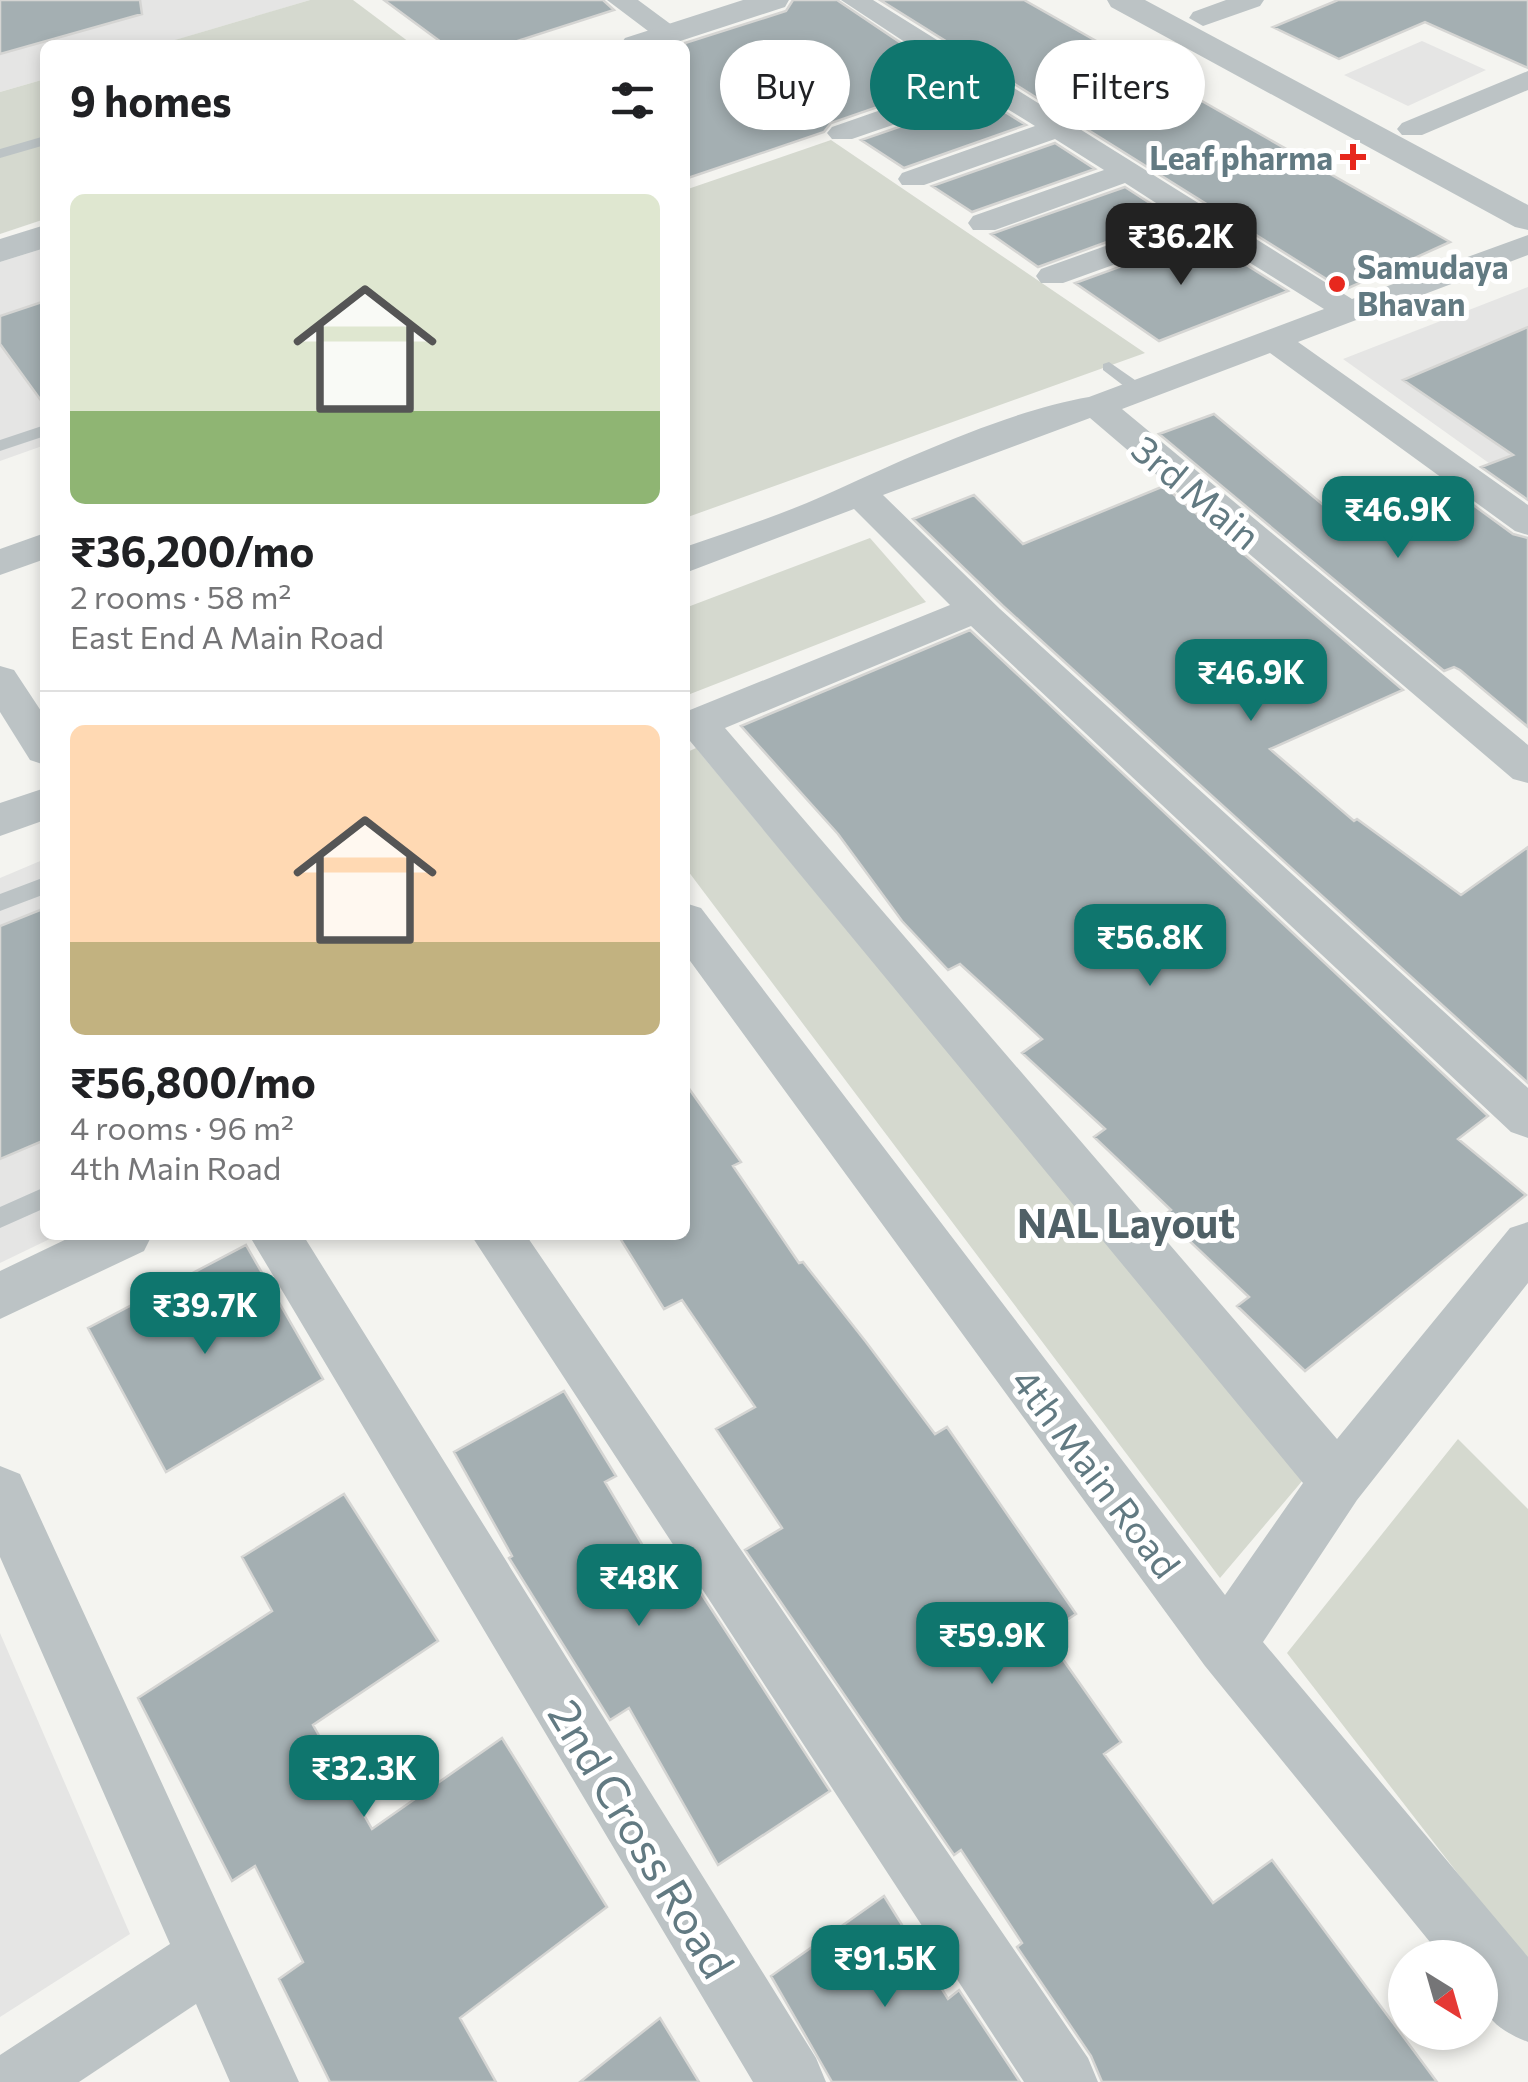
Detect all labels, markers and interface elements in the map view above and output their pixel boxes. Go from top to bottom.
chip: Buy [720,40,850,130]
chip: Rent [870,40,1015,130]
chip: Filters [1035,40,1205,130]
icon: filters [605,73,660,128]
text: 9 homes [70,74,232,126]
place label: Leaf pharma [1149,137,1333,177]
marker: Leaf pharma [1342,146,1364,168]
pin: ₹36.2K [1100,203,1262,288]
text: ₹36.2K [1128,215,1234,255]
place label: Samudaya Bhavan [1357,246,1509,323]
icon: home [275,259,455,439]
marker: Samudaya Bhavan [1326,273,1348,295]
street label: 3rd Main [1123,424,1271,558]
pin: ₹46.9K [1317,476,1479,561]
text: ₹46.9K [1344,488,1452,528]
text: ₹36,200/mo [70,524,314,576]
text: 2 rooms · 58 m² [70,576,291,616]
text: East End A Main Road [70,616,384,656]
pin: ₹46.9K [1170,639,1332,724]
text: ₹46.9K [1197,651,1305,691]
icon: home [275,790,455,970]
pin: ₹56.8K [1069,904,1231,989]
text: ₹56.8K [1096,916,1204,956]
text: ₹56,800/mo [70,1055,316,1107]
text: 4 rooms · 96 m² [70,1107,294,1147]
text: 4th Main Road [70,1147,281,1187]
district label: NAL Layout [1017,1197,1235,1246]
pin: ₹39.7K [124,1272,286,1357]
text: ₹39.7K [152,1284,258,1324]
street label: 4th Main Road [1003,1358,1191,1586]
pin: ₹48K [580,1544,698,1629]
text: ₹48K [599,1556,679,1596]
pin: ₹59.9K [911,1602,1073,1687]
text: ₹59.9K [938,1614,1046,1654]
street label: 2nd Cross Road [538,1689,748,1987]
pin: ₹32.3K [283,1735,445,1820]
text: ₹32.3K [311,1747,417,1787]
pin: ₹91.5K [804,1925,966,2010]
text: ₹91.5K [833,1937,937,1977]
north arrow [1388,1940,1498,2050]
map controls [1388,1940,1498,2050]

